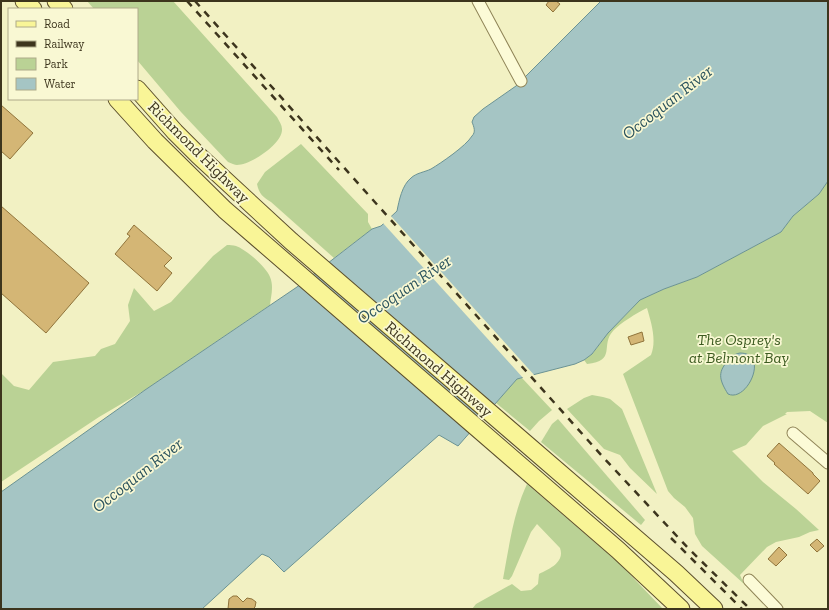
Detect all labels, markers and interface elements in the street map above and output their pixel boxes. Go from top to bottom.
legend [8,8,138,100]
text: Road [44,17,70,31]
text: Railway [44,37,85,51]
text: Park [44,57,69,71]
water label: Occoquan River [618,60,716,144]
text: Water [44,77,76,91]
street label: Richmond Highway [144,97,254,207]
water label: Occoquan River [353,250,455,328]
street label: Richmond Highway [381,317,497,421]
park label: The Osprey's at Belmont Bay [689,330,789,367]
water label: Occoquan River [88,433,186,517]

